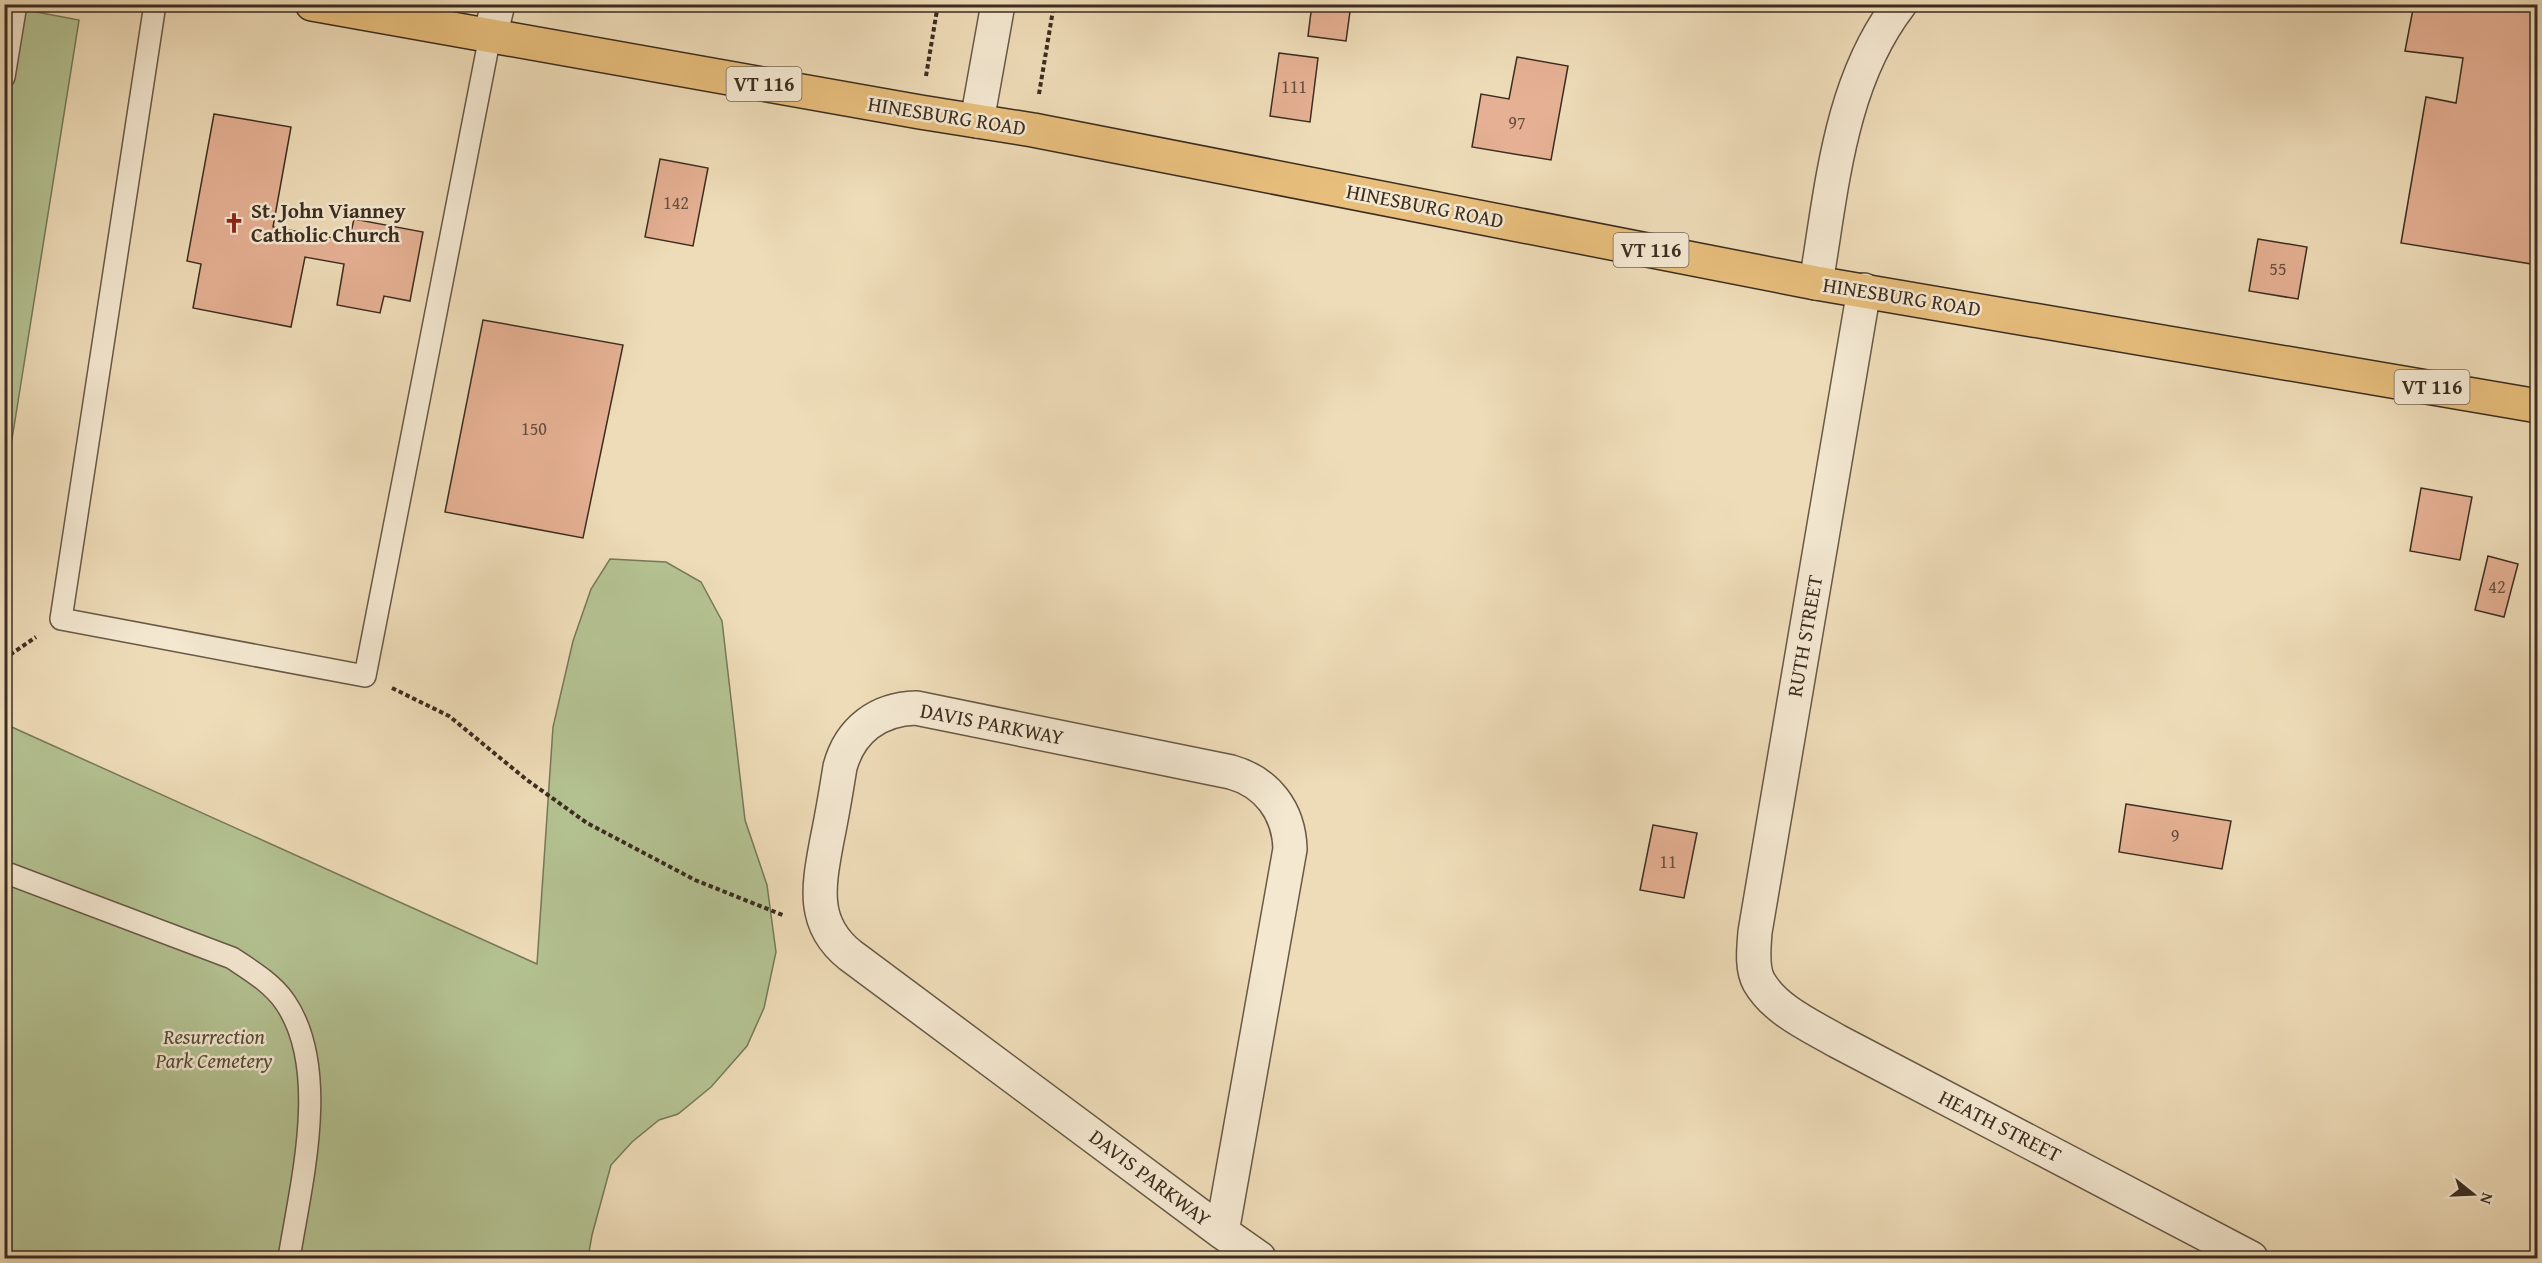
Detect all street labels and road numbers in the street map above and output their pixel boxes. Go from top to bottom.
road number: VT 116 [726,67,801,101]
street label: HINESBURG ROAD [866,88,1028,143]
street label: HINESBURG ROAD [1344,175,1506,236]
road number: VT 116 [1614,233,1688,267]
street label: HINESBURG ROAD [1821,269,1983,324]
road number: VT 116 [2394,370,2470,404]
street label: RUTH STREET [1779,572,1831,699]
street label: DAVIS PARKWAY [918,694,1067,753]
street label: HEATH STREET [1934,1081,2067,1170]
street label: DAVIS PARKWAY [1083,1121,1218,1234]

